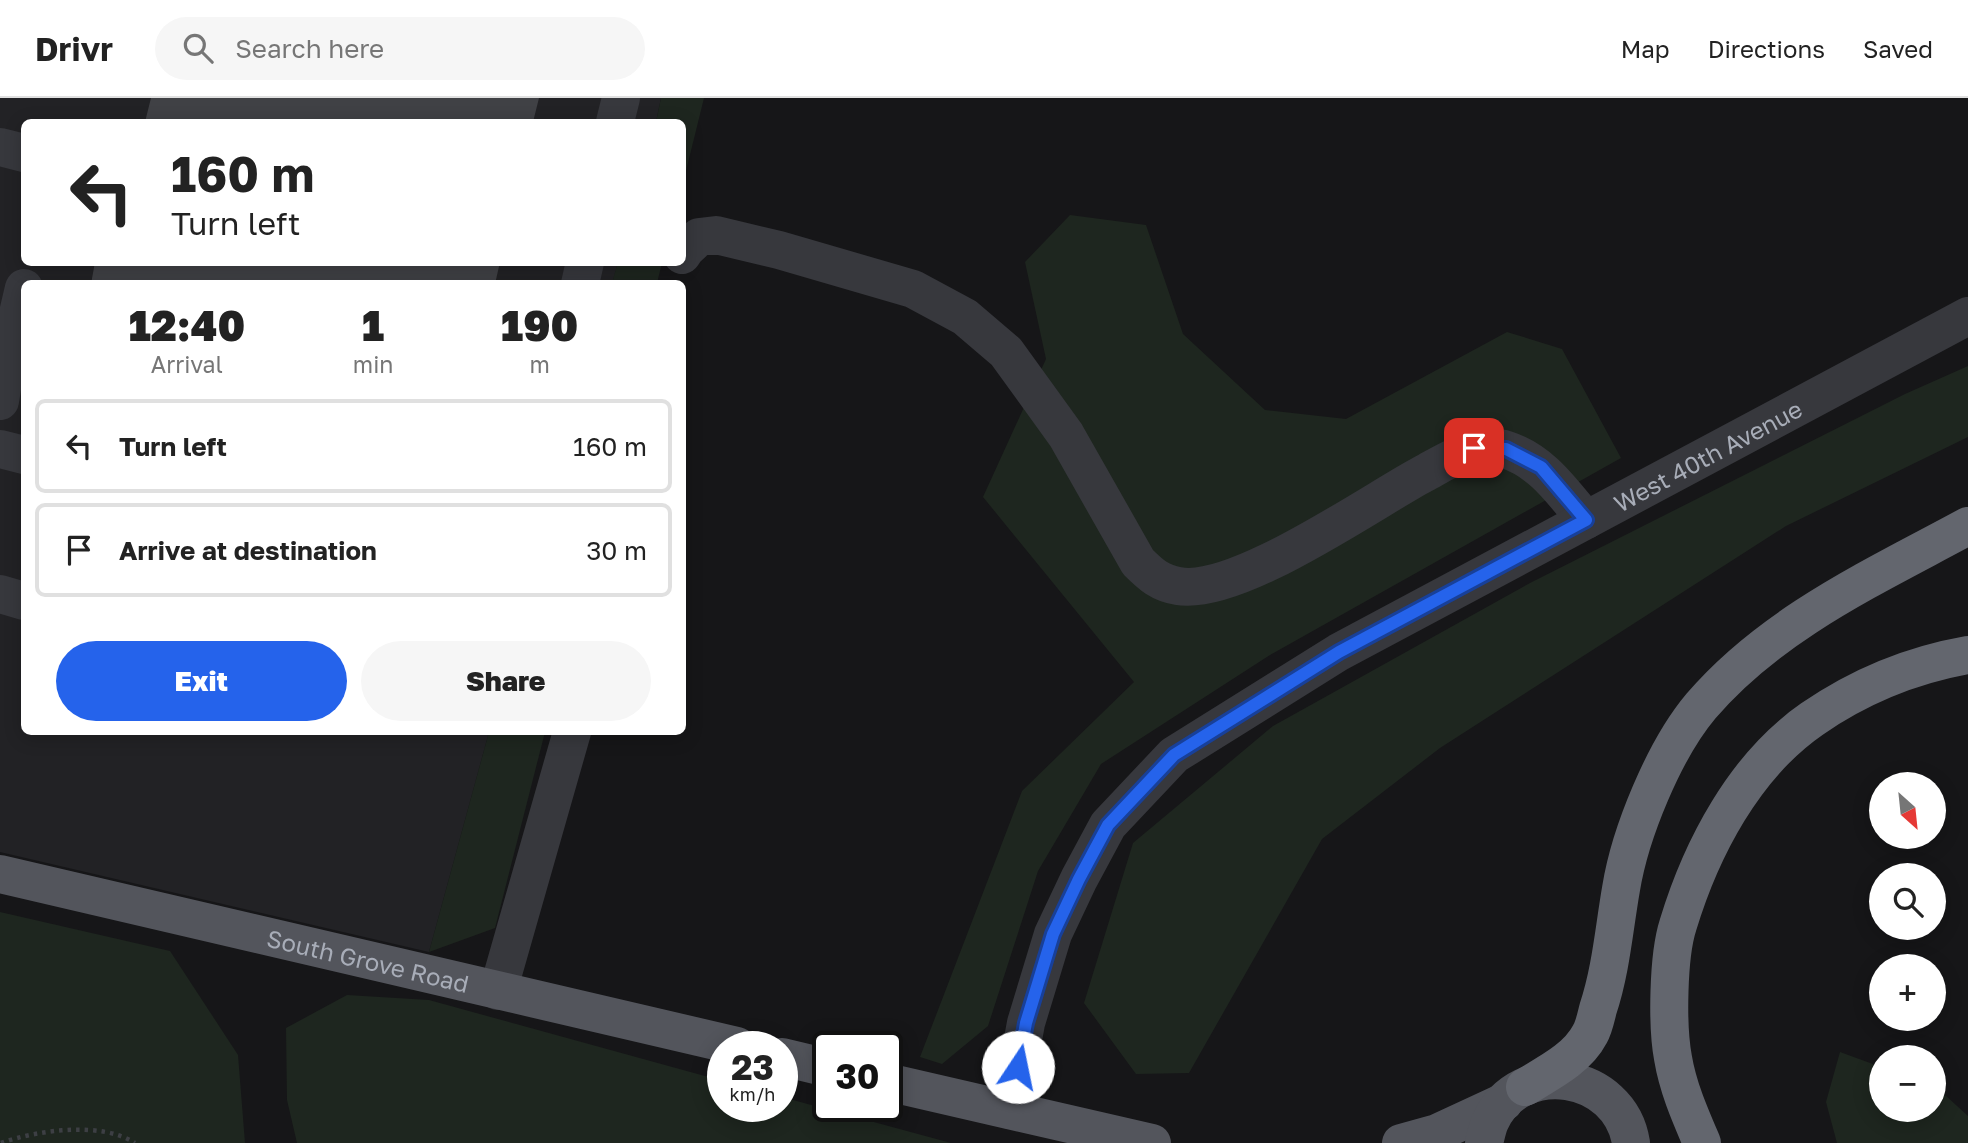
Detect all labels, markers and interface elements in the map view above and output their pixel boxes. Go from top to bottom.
search box [155,17,645,80]
text: Drivr [35,29,113,68]
icon: search [179,29,217,67]
text: Search here [235,33,384,64]
text: Map [1621,34,1670,63]
text: Directions [1708,34,1825,63]
text: Saved [1863,34,1933,63]
text: 160 m [171,144,314,203]
icon: left [56,147,147,238]
text: Turn left [171,204,300,242]
text: 12:40 [129,300,245,350]
text: 1 [362,300,384,350]
text: 190 [501,300,578,350]
text: Arrival [151,350,223,378]
text: min [353,350,393,378]
text: m [530,350,550,378]
street label: West 40th Avenue [1608,393,1806,517]
pin [1444,418,1504,478]
icon: left [60,427,98,465]
icon: arrive [1455,429,1493,467]
text: Turn left [119,431,227,462]
text: 160 m [573,431,647,462]
icon: arrive [60,531,98,569]
text: Arrive at destination [119,535,377,566]
text: 30 m [586,535,647,566]
button: Exit [56,641,347,721]
button: Share [361,641,651,721]
north arrow [1869,772,1946,849]
map controls [1869,772,1946,1122]
button: search [1869,863,1946,940]
street label: South Grove Road [264,922,472,997]
button: + [1869,954,1946,1031]
position arrow [981,1030,1055,1104]
speed limit sign: 30 [812,1031,903,1122]
button: − [1869,1045,1946,1122]
text: 23 [731,1046,774,1088]
text: km/h [730,1083,775,1105]

